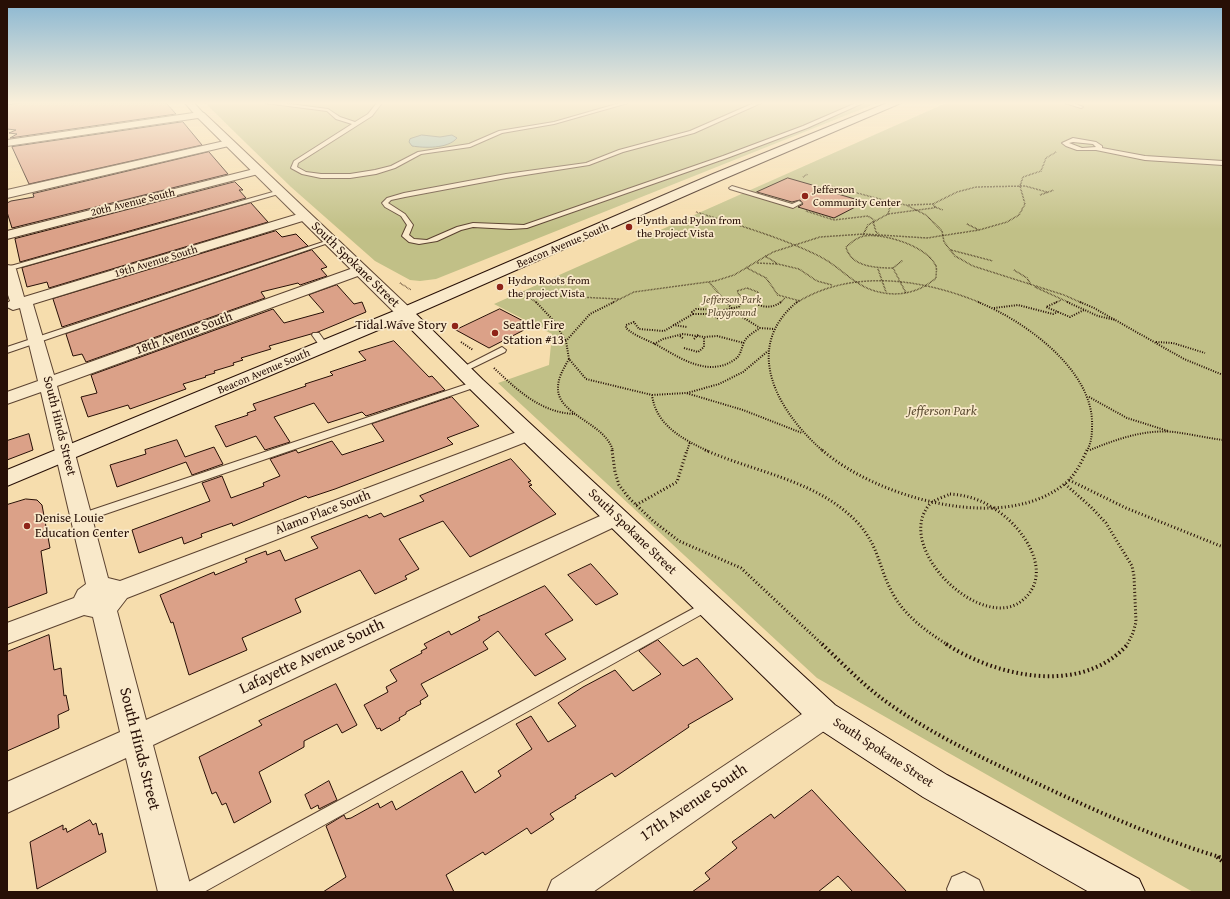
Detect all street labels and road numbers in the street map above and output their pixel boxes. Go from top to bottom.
street label: 20th Avenue South [90,186,176,220]
street label: South Spokane Street [308,219,402,311]
street label: Beacon Avenue South [515,221,611,271]
street label: 19th Avenue South [113,243,199,281]
street label: 18th Avenue South [133,309,235,359]
street label: Beacon Avenue South [216,347,312,397]
street label: South Hinds Street [39,375,79,477]
street label: South Spokane Street [585,486,679,578]
street label: Alamo Place South [273,488,373,538]
street label: Lafayette Avenue South [237,615,387,699]
street label: South Hinds Street [114,686,164,812]
street label: South Spokane Street [830,715,936,791]
street label: 17th Avenue South [637,760,751,846]

